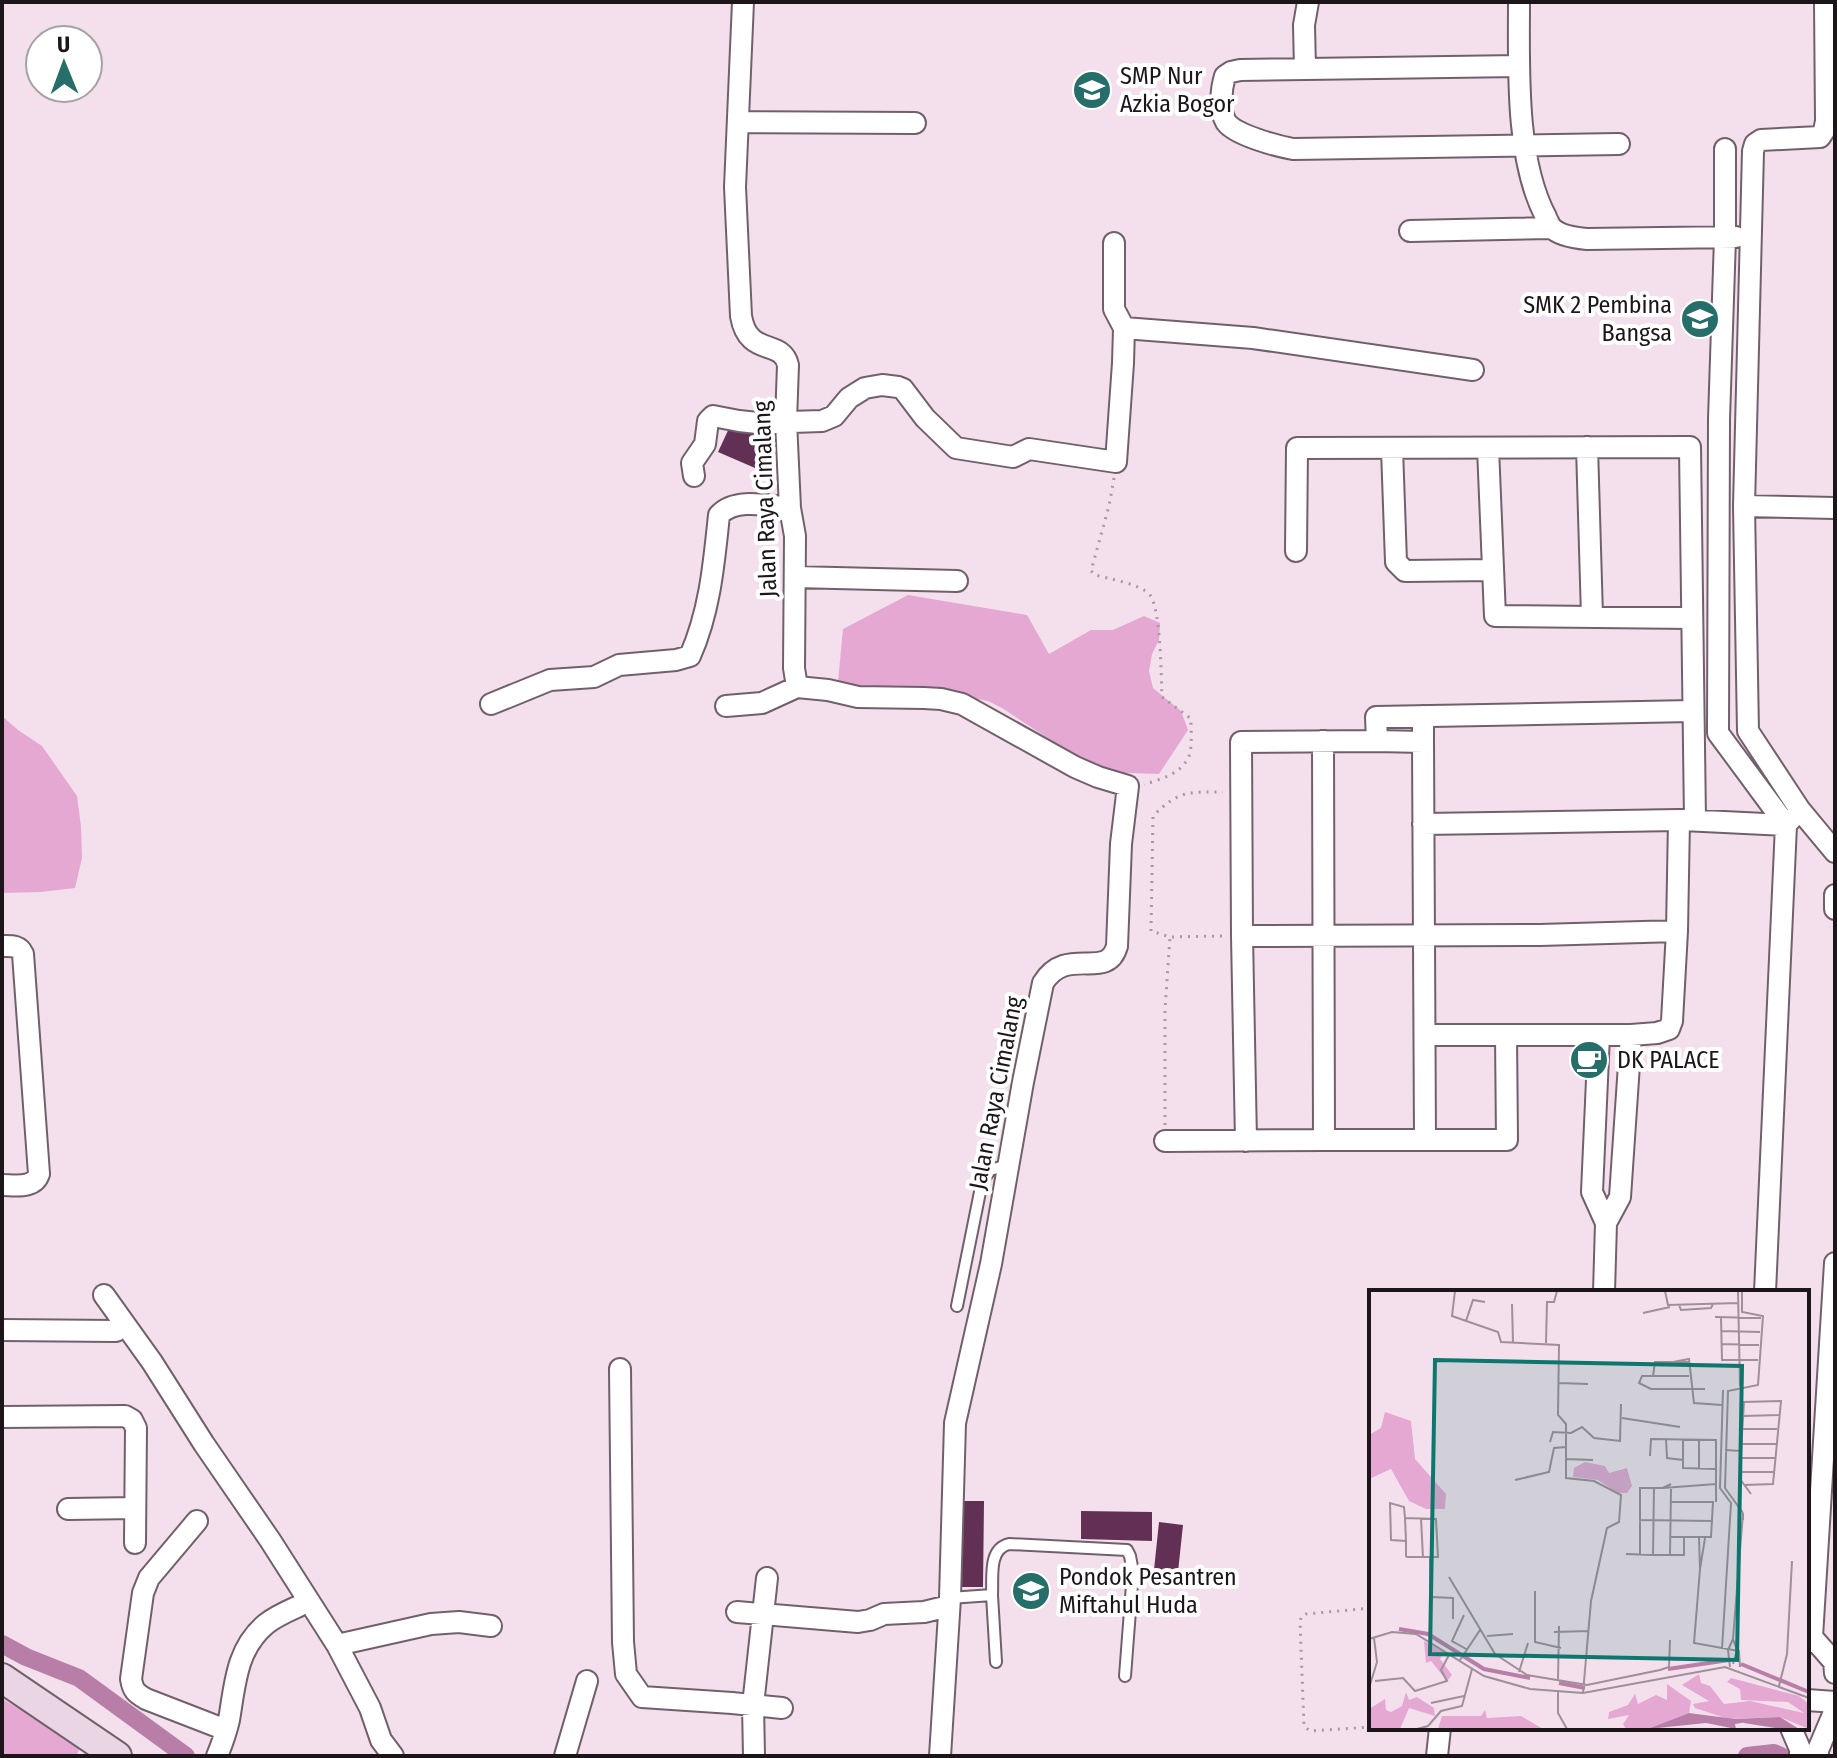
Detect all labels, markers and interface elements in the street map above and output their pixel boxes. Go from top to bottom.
north arrow [24,24,104,104]
text: U [57,31,70,58]
place label: SMP Nur Azkia Bogor [1120,62,1235,118]
school or university icon: SMP Nur Azkia Bogor [1071,69,1113,111]
place label: SMK 2 Pembina Bangsa [1523,291,1672,347]
school or university icon: SMK 2 Pembina Bangsa [1679,298,1721,340]
street label: Jalan Raya Cimalang [748,400,782,598]
street label: Jalan Raya Cimalang [964,993,1029,1192]
cafe icon: DK PALACE [1568,1039,1610,1081]
place label: DK PALACE [1617,1046,1719,1074]
inset map [1369,1290,1809,1730]
place label: Pondok Pesantren Miftahul Huda [1059,1563,1237,1619]
school or university icon: Pondok Pesantren Miftahul Huda [1010,1570,1052,1612]

